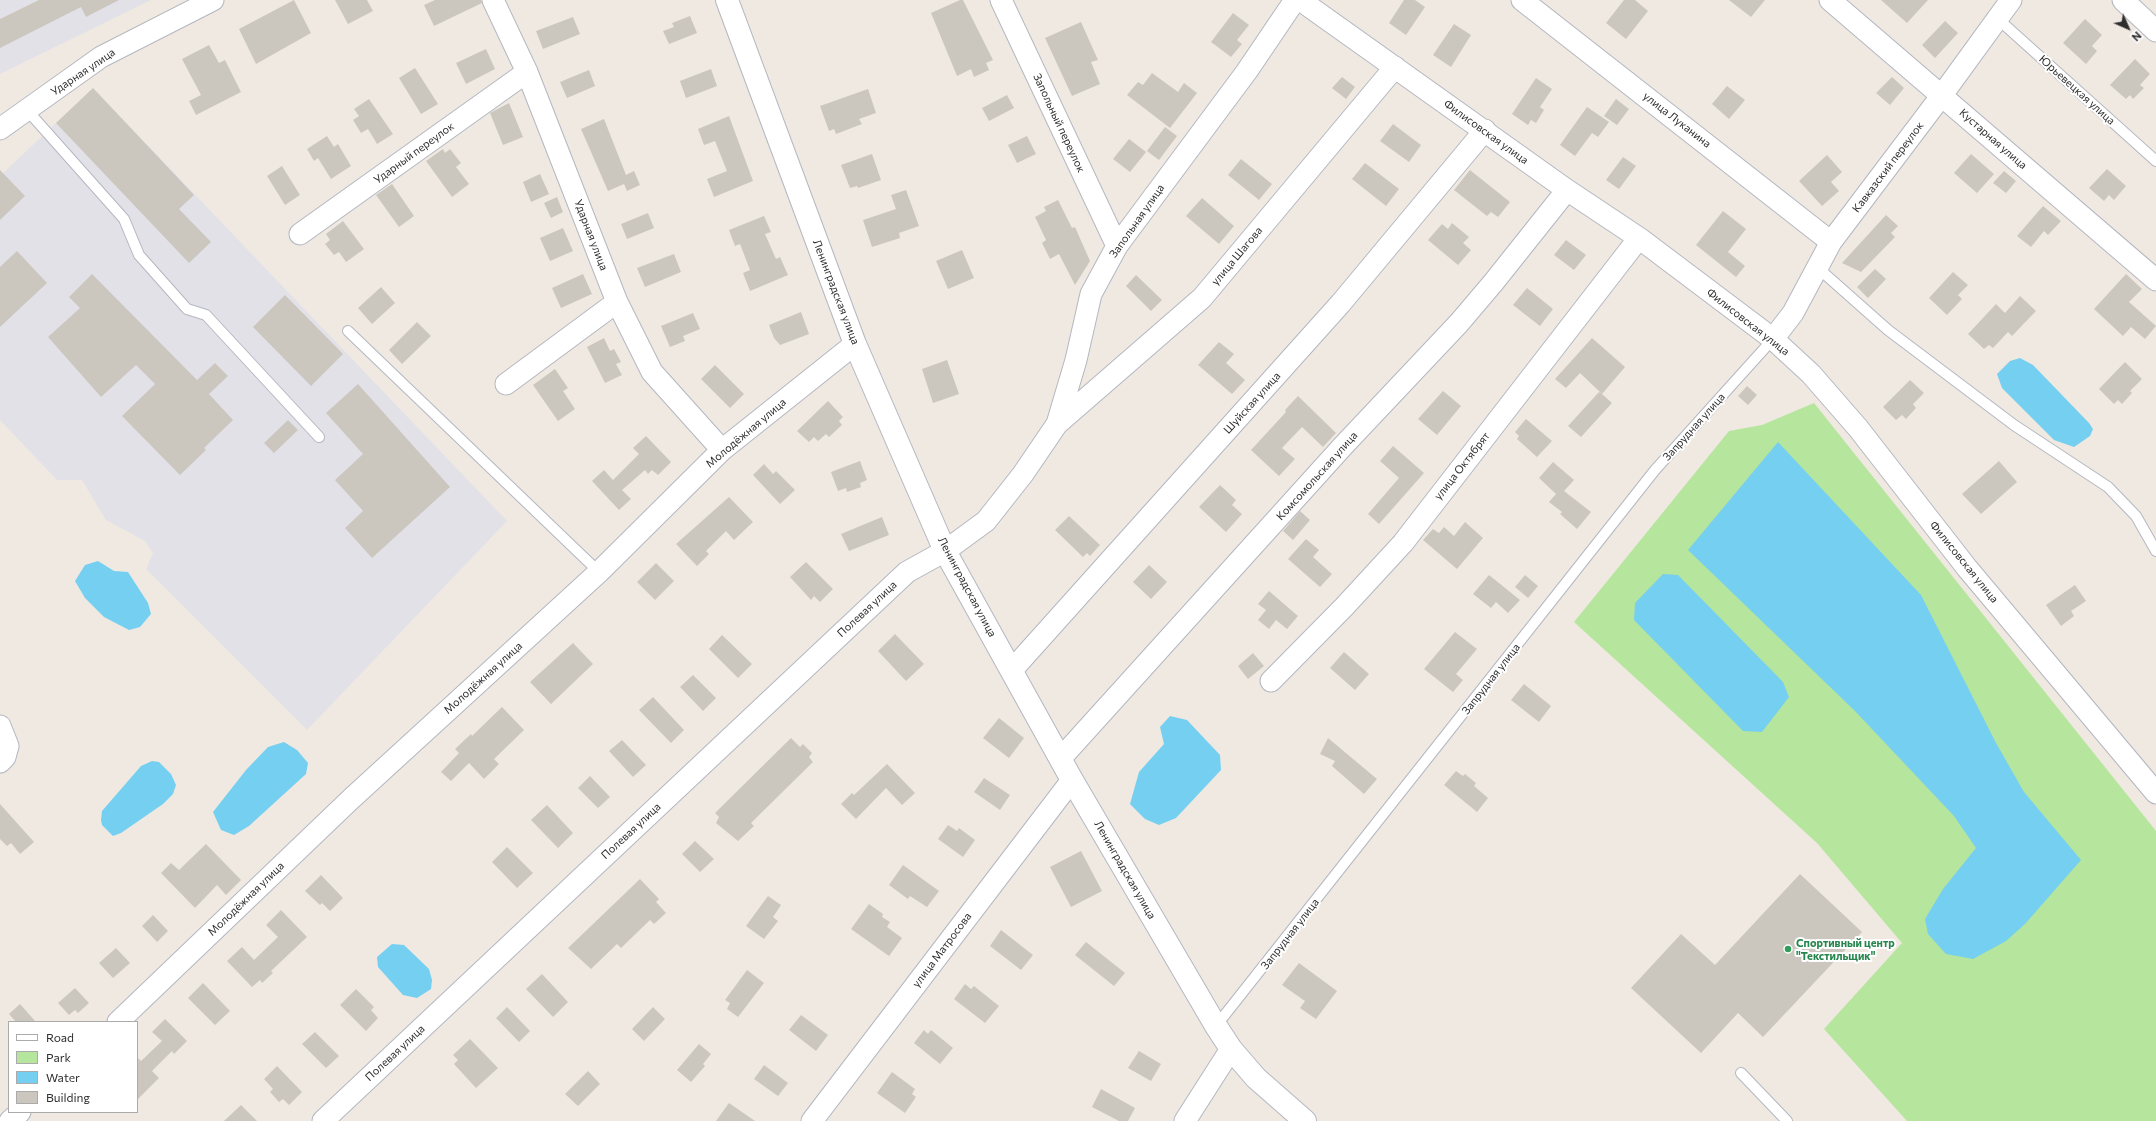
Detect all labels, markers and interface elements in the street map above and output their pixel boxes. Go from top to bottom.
north arrow [2108,8,2148,48]
text: N [2129,29,2144,44]
street label: Ударная улица [48,46,118,98]
street label: Юрьевецкая улица [2036,53,2118,127]
street label: Запольный переулок [1030,71,1088,175]
street label: улица Луканина [1641,89,1713,151]
street label: Филисовская улица [1441,97,1531,167]
street label: Кустарная улица [1957,106,2029,172]
street label: Ударный переулок [371,119,457,187]
street label: Кавказский переулок [1850,119,1926,215]
street label: Запольная улица [1107,182,1167,260]
street label: Ударная улица [571,198,611,272]
street label: улица Шагова [1209,224,1265,288]
street label: Ленинградская улица [810,238,862,346]
street label: Филисовская улица [1704,286,1792,358]
street label: Шуйская улица [1221,369,1283,437]
street label: Запрудная улица [1660,391,1728,463]
street label: Молодёжная улица [703,396,789,470]
street label: Комсомольская улица [1274,429,1360,523]
street label: улица Октябрят [1432,430,1492,502]
street label: Филисовская улица [1927,519,2001,605]
street label: Ленинградская улица [935,535,999,639]
street label: Полевая улица [835,578,899,640]
street label: Молодёжная улица [441,639,525,717]
street label: Запрудная улица [1459,641,1523,717]
street label: Полевая улица [599,800,663,862]
street label: Ленинградская улица [1091,819,1159,921]
street label: Молодёжная улица [205,859,287,939]
street label: Запрудная улица [1258,896,1322,972]
street label: улица Матросова [910,910,974,990]
place label: Спортивный центр "Текстильщик" [1796,936,1895,962]
marker: Спортивный центр "Текстильщик" [1783,944,1793,954]
legend [8,1021,138,1113]
street label: Полевая улица [363,1022,427,1084]
text: Road [46,1030,74,1044]
text: Park [46,1050,71,1064]
text: Water [46,1070,80,1084]
text: Building [46,1090,90,1104]

